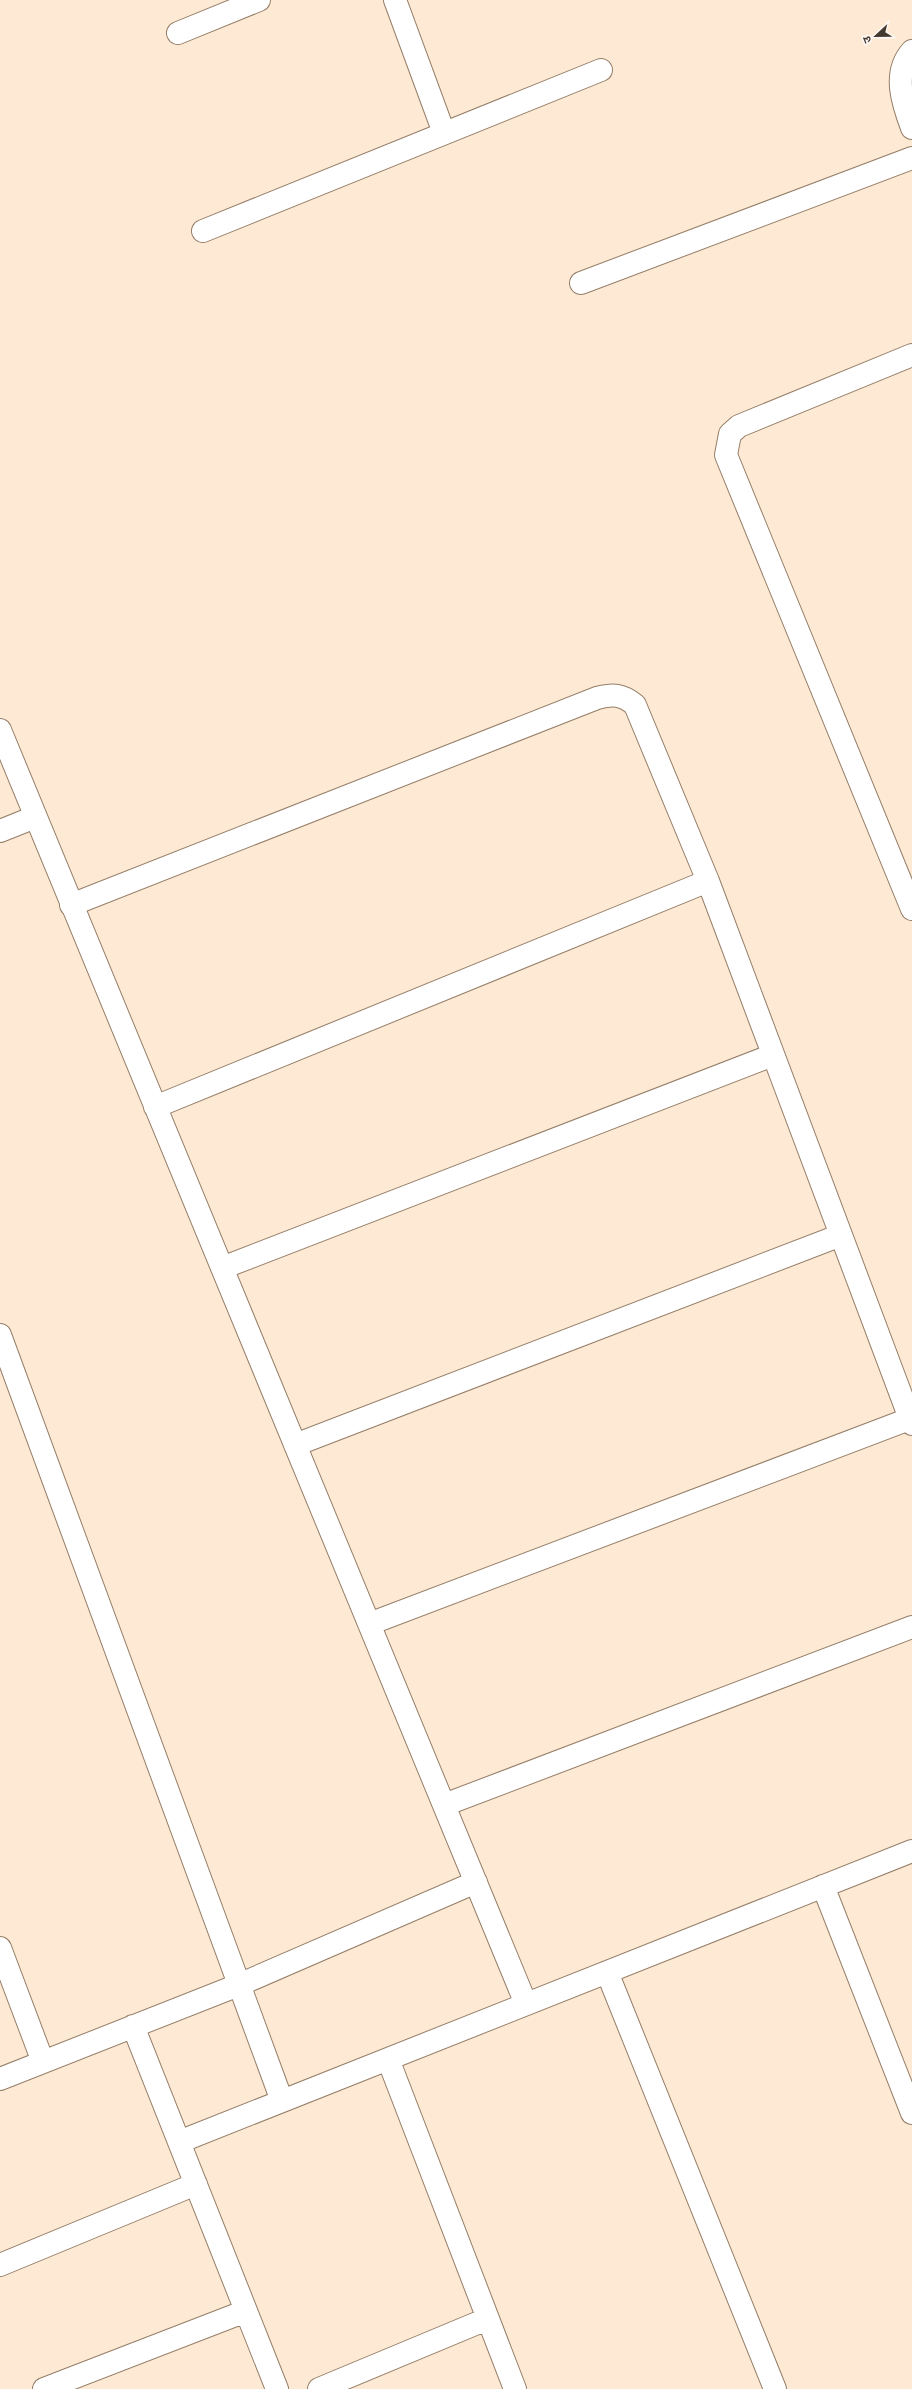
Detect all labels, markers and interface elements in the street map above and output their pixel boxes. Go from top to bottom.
north arrow [856,16,896,56]
text: उ [859,34,874,45]

